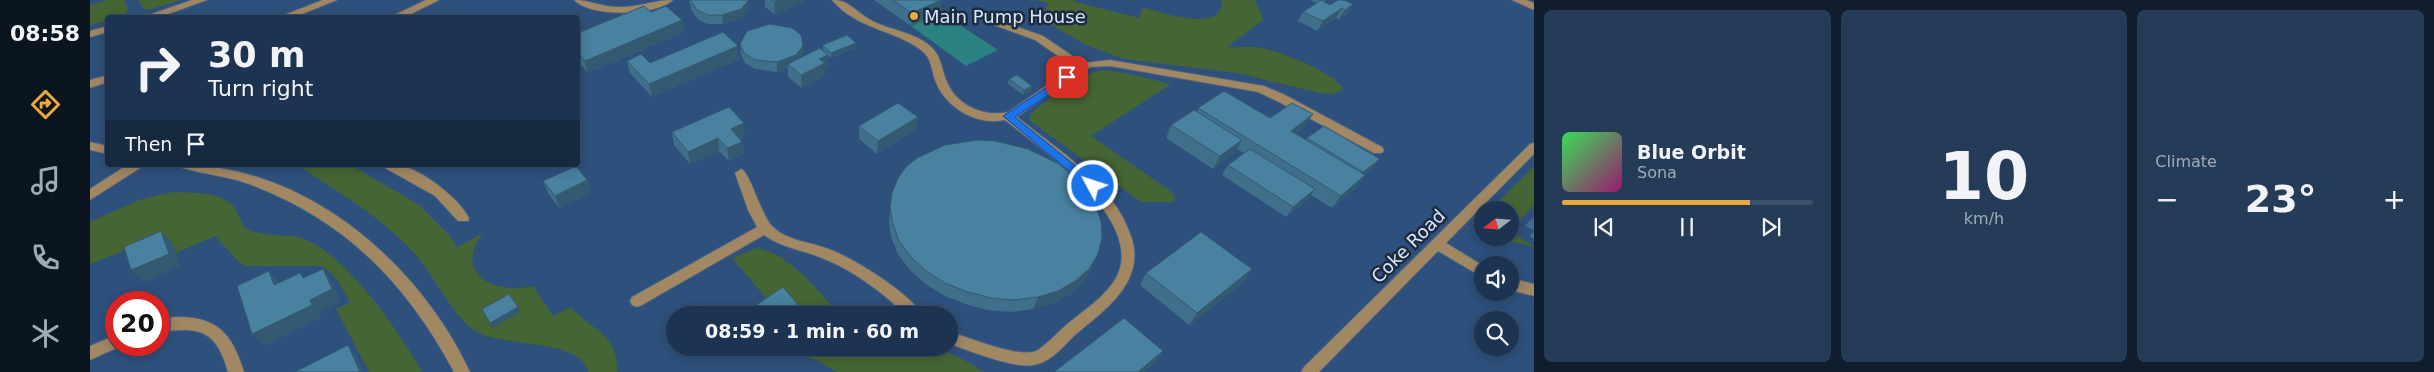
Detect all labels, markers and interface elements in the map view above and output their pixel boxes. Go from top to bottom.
place label: Main Pump House [924,6,1086,27]
marker: Main Pump House [908,10,920,22]
text: 08:58 [10,21,80,46]
icon: right [125,35,190,100]
text: 30 m [208,35,305,75]
pin [1046,56,1088,98]
icon: arrive [1053,63,1081,91]
text: Turn right [208,76,313,101]
icon: directions [28,87,63,122]
icon: arrive [182,130,210,158]
text: Then [125,133,172,155]
text: 10 [1939,139,2029,214]
text: Blue Orbit [1637,141,1746,163]
text: Climate [2155,152,2217,171]
position arrow [1066,159,1118,211]
icon: music [28,163,63,198]
text: Sona [1637,163,1677,182]
text: 23° [2245,177,2317,221]
text: − [2155,183,2179,216]
text: + [2383,183,2406,216]
north arrow [1474,201,1519,246]
map controls [1474,201,1519,356]
street label: Coke Road [1367,205,1449,287]
text: km/h [1964,209,2004,228]
icon: previous [1590,213,1618,241]
icon: pause [1673,213,1701,241]
icon: next [1757,213,1785,241]
icon: phone [28,240,63,275]
button: sound [1474,256,1519,301]
speed limit sign: 20 [105,291,170,356]
button: search [1474,311,1519,356]
icon: climate [28,316,63,351]
text: 08:59 · 1 min · 60 m [705,320,919,342]

